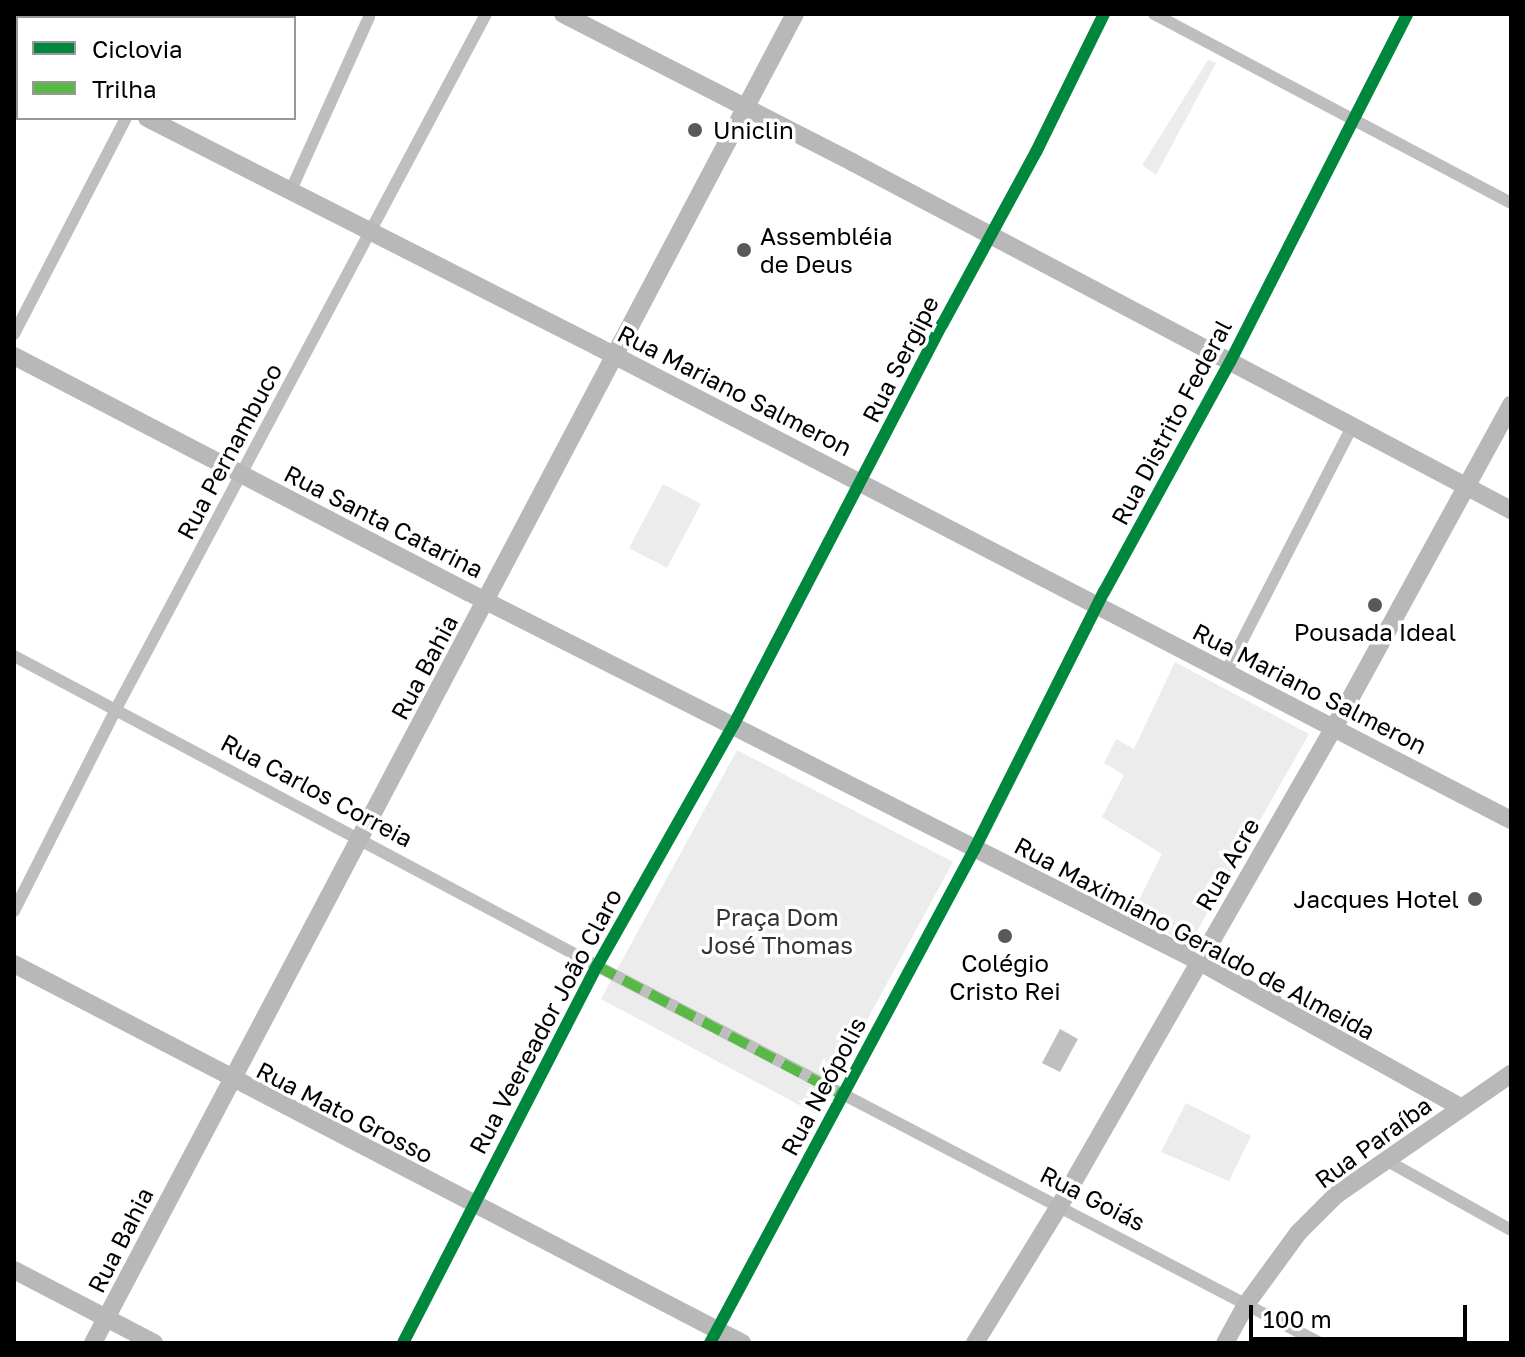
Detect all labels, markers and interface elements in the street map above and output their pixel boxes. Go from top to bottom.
legend [16,16,296,120]
text: Ciclovia [92,34,183,63]
text: Trilha [92,74,157,103]
place label: Uniclin [713,116,794,144]
marker: Uniclin [684,119,706,141]
place label: Assembléia de Deus [760,222,893,278]
marker: Assembléia de Deus [735,241,753,259]
street label: Rua Sergipe [856,291,944,427]
street label: Rua Distrito Federal [1105,314,1237,530]
street label: Rua Mariano Salmeron [613,318,857,462]
street label: Rua Pernambuco [171,358,287,544]
street label: Rua Santa Catarina [280,458,488,584]
marker: Pousada Ideal [1366,596,1384,614]
street label: Rua Bahia [384,610,464,724]
street label: Rua Mariano Salmeron [1188,616,1432,760]
place label: Pousada Ideal [1294,618,1456,646]
street label: Rua Carlos Correia [216,727,418,853]
street label: Rua Acre [1189,813,1265,915]
street label: Rua Maximiano Geraldo de Almeida [1010,830,1380,1046]
street label: Rua Veereador João Claro [463,883,627,1159]
place label: Jacques Hotel [1293,885,1459,913]
marker: Jacques Hotel [1466,890,1484,908]
park label: Praça Dom José Thomas [701,903,853,959]
marker: Colégio Cristo Rei [996,927,1014,945]
place label: Colégio Cristo Rei [949,949,1061,1005]
street label: Rua Neópolis [774,1012,872,1160]
street label: Rua Mato Grosso [252,1055,438,1169]
street label: Rua Paraíba [1309,1090,1437,1194]
street label: Rua Goiás [1036,1159,1150,1237]
street label: Rua Bahia [81,1183,159,1297]
scale bar [1253,1289,1471,1339]
text: 100 m [1263,1304,1332,1333]

